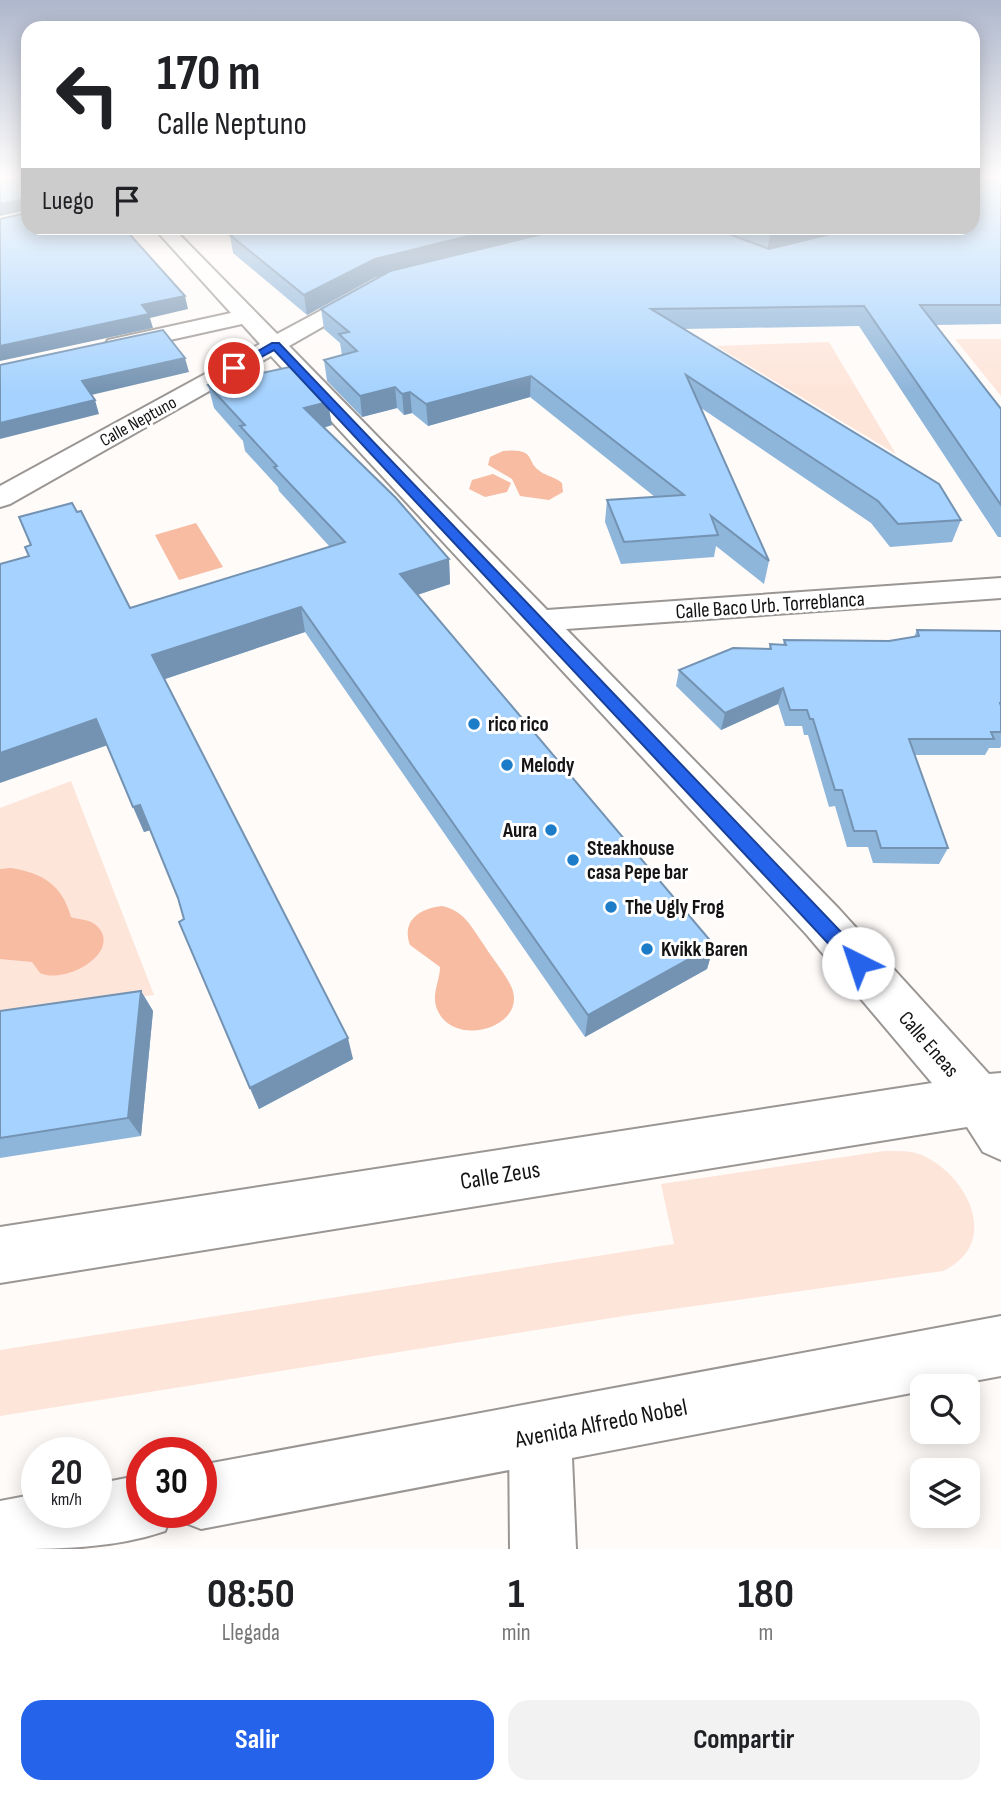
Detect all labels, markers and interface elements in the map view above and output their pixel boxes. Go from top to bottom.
text: 170 m [157,45,261,104]
icon: left [42,49,133,140]
text: Calle Neptuno [157,105,307,144]
icon: arrive [108,182,146,220]
text: Luego [42,186,94,217]
pin [204,338,264,398]
icon: arrive [215,349,253,387]
street label: Calle Neptuno [96,392,180,451]
street label: Calle Baco Urb. Torreblanca [675,586,865,625]
place label: rico rico [488,712,549,737]
marker: rico rico [466,716,482,732]
place label: Melody [521,753,575,778]
marker: Melody [499,757,515,773]
place label: Aura [502,818,537,843]
marker: Aura [543,822,559,838]
place label: Steakhouse casa Pepe bar [587,836,689,885]
marker: Steakhouse casa Pepe bar [565,852,581,868]
place label: The Ugly Frog [625,895,725,920]
marker: The Ugly Frog [603,899,619,915]
position arrow [821,926,895,1000]
place label: Kvikk Baren [661,937,748,962]
marker: Kvikk Baren [639,941,655,957]
street label: Calle Eneas [893,1006,964,1082]
street label: Calle Zeus [458,1155,542,1196]
map controls [910,1374,980,1528]
button: search [910,1374,980,1444]
street label: Avenida Alfredo Nobel [512,1393,690,1455]
speed limit sign: 30 [126,1437,217,1528]
text: 20 [51,1452,83,1495]
button: layers [910,1458,980,1528]
text: km/h [51,1489,82,1510]
text: 08:50 [207,1569,295,1620]
text: 1 [508,1569,524,1620]
text: 180 [738,1569,794,1620]
text: Llegada [222,1619,280,1647]
text: min [502,1619,531,1647]
text: m [758,1619,773,1647]
button: Salir [21,1700,494,1780]
button: Compartir [508,1700,980,1780]

